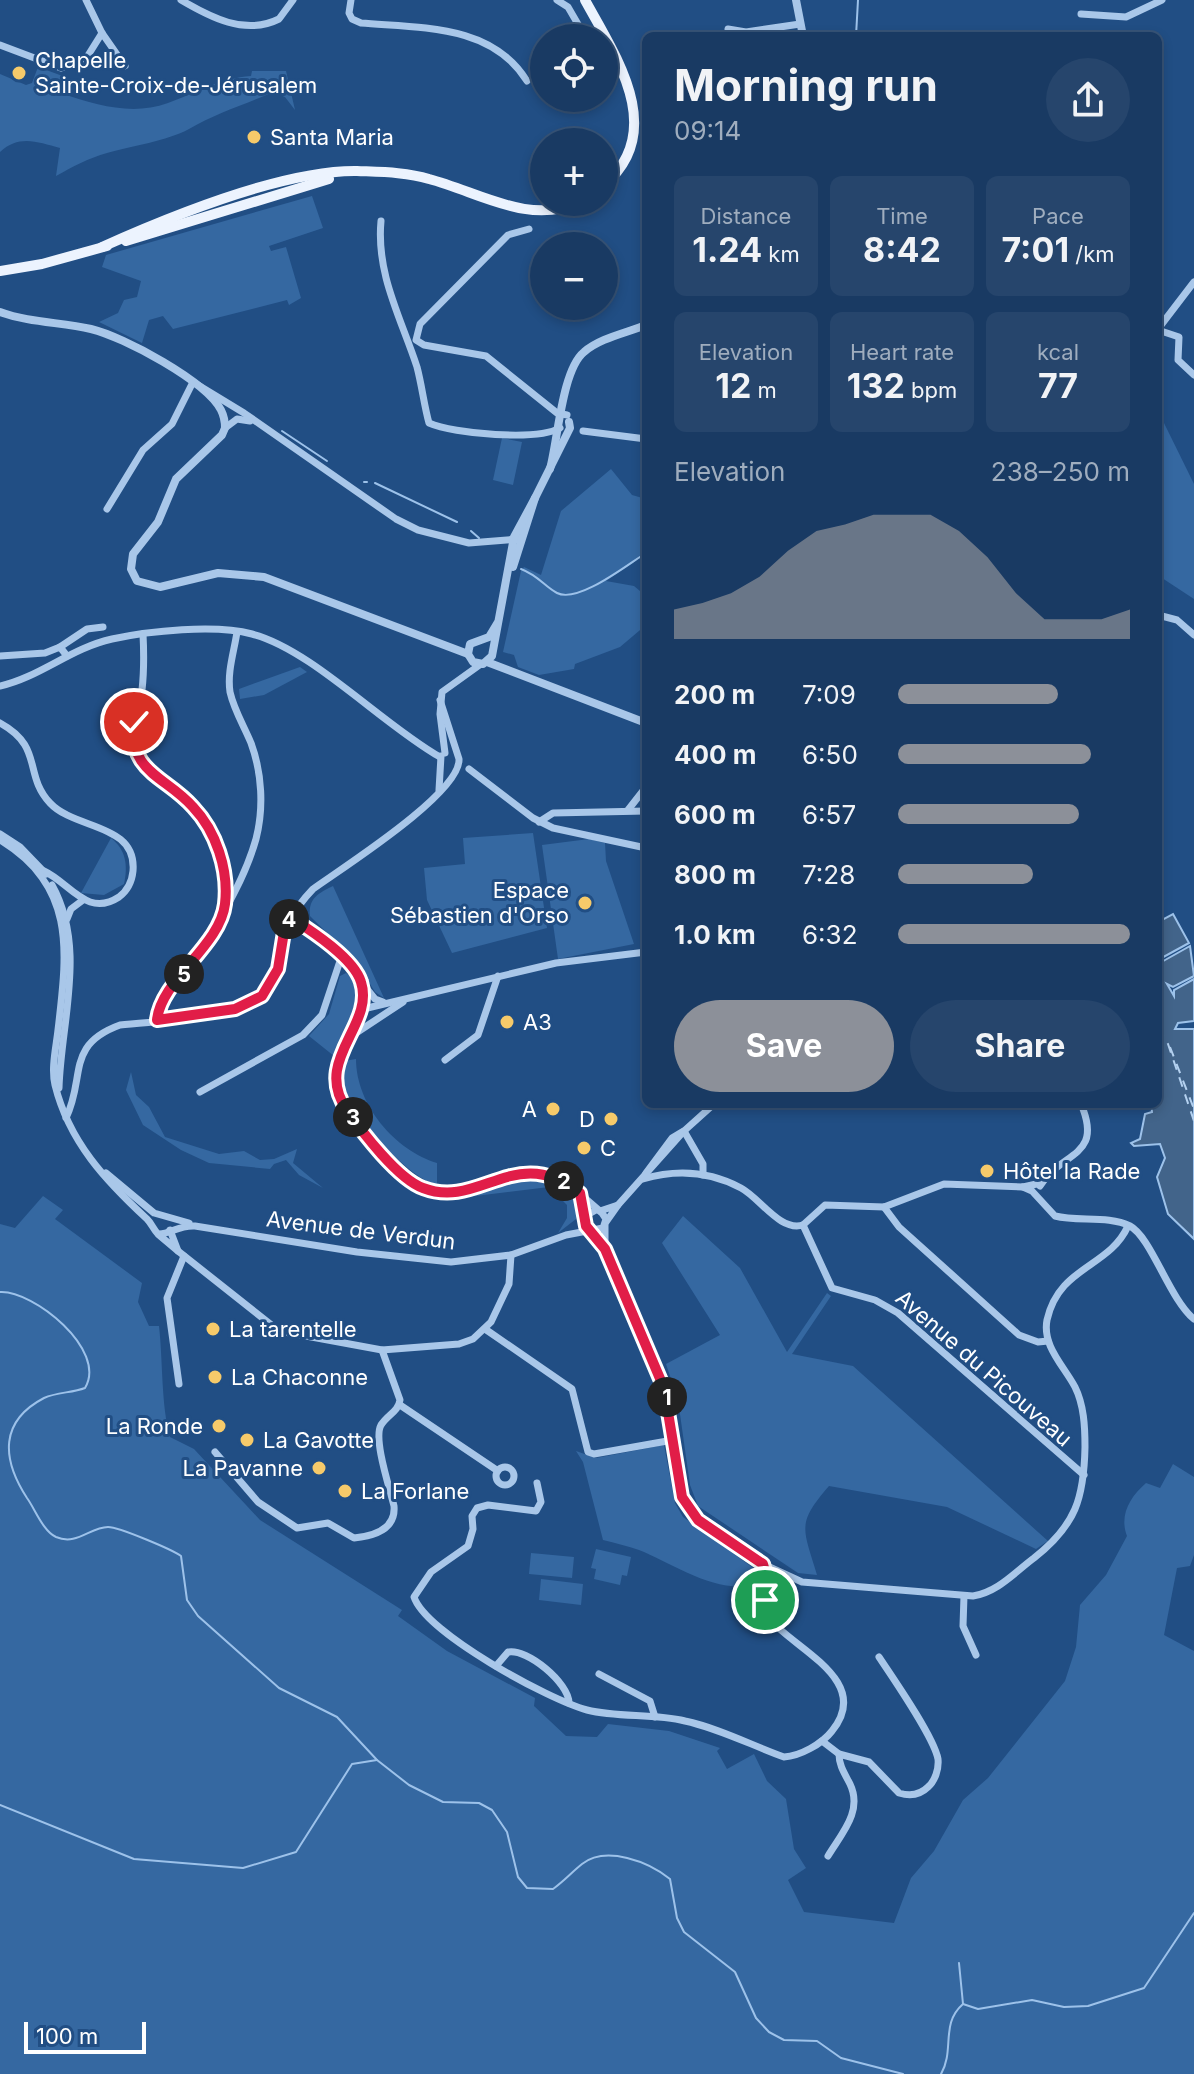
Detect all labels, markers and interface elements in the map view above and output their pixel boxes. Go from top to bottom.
map controls [530,24,618,320]
button: locate [530,24,618,112]
place label: Chapelle Sainte-Croix-de-Jérusalem [35,47,317,98]
text: Morning run [674,58,938,112]
button: share [1046,58,1130,142]
marker: Chapelle Sainte-Croix-de-Jérusalem [10,64,28,82]
text: 09:14 [674,115,741,146]
place label: Santa Maria [270,124,394,150]
marker: Santa Maria [245,128,263,146]
button: + [530,128,618,216]
text: Distance [701,203,791,229]
text: Time [876,203,928,229]
text: Pace [1032,203,1084,229]
text: 1.24 [692,229,762,270]
text: 8:42 [863,229,941,270]
text: 7:01 [1001,229,1069,270]
button: − [530,232,618,320]
text: km [762,241,800,267]
text: /km [1069,241,1115,267]
text: Elevation [699,339,793,365]
text: Heart rate [850,339,954,365]
text: kcal [1037,339,1079,365]
text: 12 [715,365,751,406]
text: 132 [847,365,905,406]
text: 77 [1038,365,1078,406]
text: m [751,377,777,403]
text: bpm [905,377,957,403]
text: Elevation [674,456,785,487]
text: 238–250 m [991,456,1130,487]
text: 200 m [674,679,755,710]
text: 7:09 [802,679,856,710]
pin [100,688,168,756]
icon: check [112,700,156,744]
text: 400 m [674,739,757,770]
text: 6:50 [802,739,858,770]
text: 600 m [674,799,756,830]
text: 6:57 [802,799,856,830]
text: 800 m [674,859,756,890]
text: 7:28 [802,859,855,890]
place label: Espace Sébastien d'Orso [390,877,569,928]
marker: Espace Sébastien d'Orso [576,894,594,912]
pin: 4 [269,899,309,939]
text: 4 [282,906,296,932]
text: 1.0 km [674,919,756,950]
text: 6:32 [802,919,858,950]
pin: 5 [164,954,204,994]
text: 5 [177,961,191,987]
button: Save [674,1000,894,1092]
button: Share [910,1000,1130,1092]
place label: A3 [523,1009,552,1035]
marker: A3 [498,1013,516,1031]
place label: A [522,1096,537,1122]
pin: 3 [333,1097,373,1137]
marker: A [544,1100,562,1118]
text: 3 [346,1104,360,1130]
place label: D [579,1106,595,1132]
marker: D [602,1110,620,1128]
place label: C [600,1135,616,1161]
marker: C [575,1139,593,1157]
place label: Hôtel la Rade [1003,1158,1140,1184]
pin: 2 [544,1161,584,1201]
marker: Hôtel la Rade [978,1162,996,1180]
text: 2 [557,1168,571,1194]
street label: Avenue de Verdun [265,1206,457,1254]
street label: Avenue du Picouveau [891,1285,1077,1451]
place label: La tarentelle [229,1316,357,1342]
marker: La tarentelle [204,1320,222,1338]
place label: La Chaconne [231,1364,368,1390]
marker: La Chaconne [206,1368,224,1386]
pin: 1 [647,1377,687,1417]
text: 1 [662,1384,672,1410]
place label: La Ronde [106,1413,203,1439]
marker: La Ronde [210,1417,228,1435]
place label: La Gavotte [263,1427,374,1453]
marker: La Gavotte [238,1431,256,1449]
place label: La Pavanne [183,1455,303,1481]
marker: La Pavanne [310,1459,328,1477]
place label: La Forlane [361,1478,469,1504]
marker: La Forlane [336,1482,354,1500]
pin [731,1566,799,1634]
icon: arrive [743,1578,787,1622]
scale bar [24,2018,146,2054]
text: 100 m [36,2023,98,2049]

